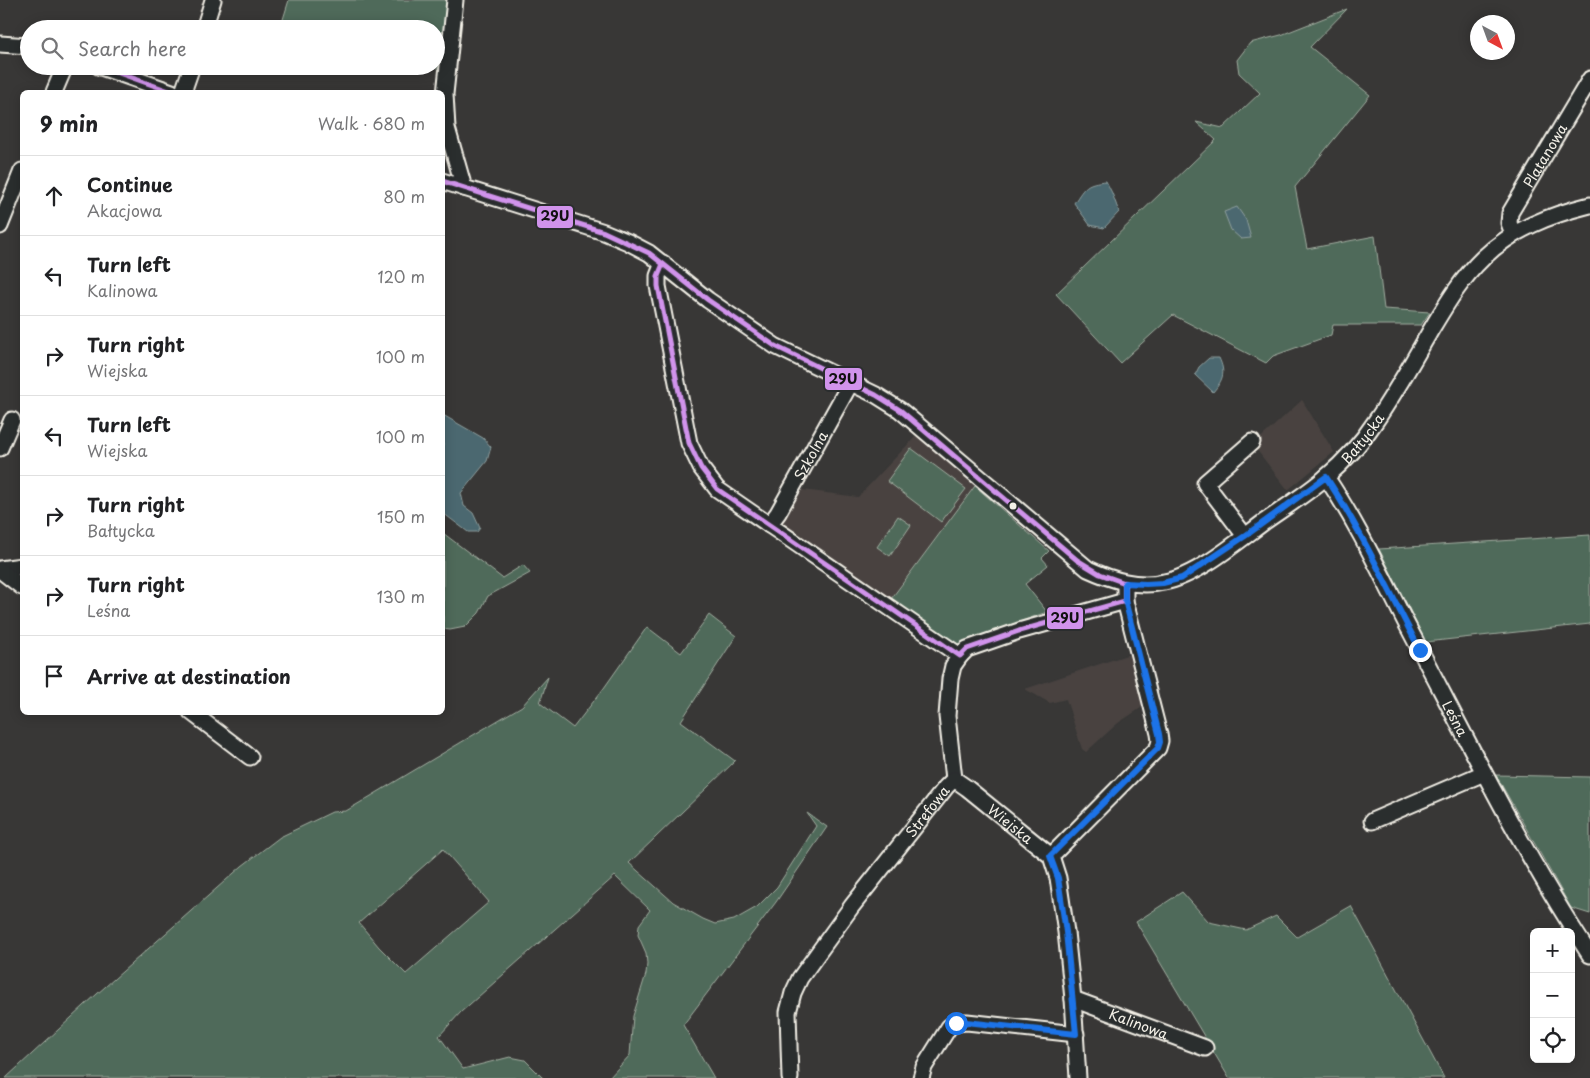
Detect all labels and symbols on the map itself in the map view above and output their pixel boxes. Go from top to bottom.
north arrow [1470,15,1515,60]
street label: Platanowa [1517,119,1572,191]
line badge: 29U [536,205,574,229]
text: 29U [541,205,569,226]
line badge: 29U [824,367,863,391]
text: 29U [829,368,857,389]
street label: Bałtycka [1336,408,1389,468]
street label: Szkolna [788,427,832,484]
unlabelled marker [1008,501,1018,511]
line badge: 29U [1046,606,1084,630]
text: 29U [1051,607,1079,628]
route end [1409,639,1432,662]
street label: Leśna [1438,697,1474,740]
street label: Strefowa [900,781,954,841]
street label: Wiejska [983,799,1038,848]
street label: Kalinowa [1106,1003,1171,1044]
route start [945,1012,968,1035]

